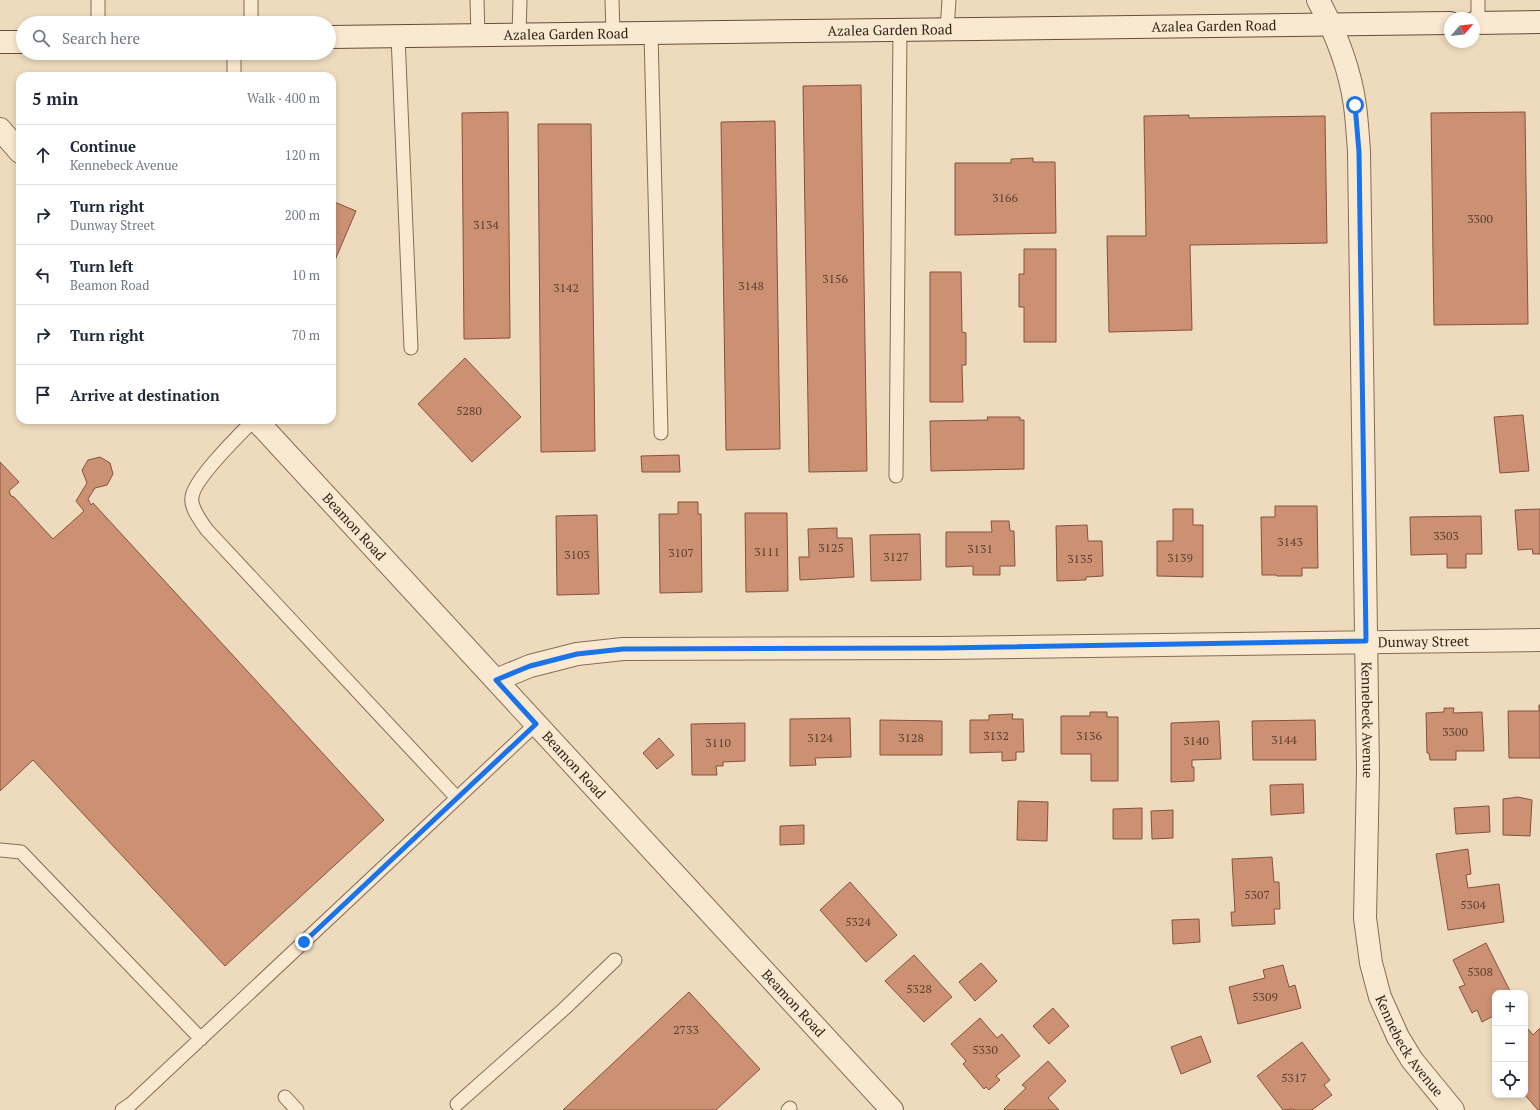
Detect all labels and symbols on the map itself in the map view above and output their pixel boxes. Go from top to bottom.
north arrow [1444,12,1480,48]
street label: Azalea Garden Road [1151,15,1277,36]
street label: Azalea Garden Road [827,19,953,40]
street label: Azalea Garden Road [503,23,629,44]
route start [1346,96,1364,114]
house number: 3166 [992,190,1018,205]
house number: 3300 [1467,211,1493,226]
house number: 3134 [473,217,499,232]
house number: 3156 [822,271,848,286]
house number: 3148 [738,278,764,293]
house number: 3142 [553,280,579,295]
house number: 5280 [456,403,482,418]
street label: Beamon Road [319,488,391,564]
house number: 3303 [1433,528,1459,543]
house number: 3143 [1277,534,1303,549]
house number: 3125 [818,540,844,555]
house number: 3131 [967,541,993,556]
house number: 3111 [754,544,780,559]
house number: 3107 [668,545,694,560]
house number: 3103 [564,547,590,562]
house number: 3127 [883,549,909,564]
house number: 3139 [1167,550,1193,565]
house number: 3135 [1067,551,1093,566]
street label: Dunway Street [1378,631,1470,651]
street label: Kennebeck Avenue [1357,661,1378,778]
house number: 3300 [1442,724,1468,739]
street label: Beamon Road [538,727,610,803]
house number: 3132 [983,728,1009,743]
house number: 3136 [1076,728,1102,743]
house number: 3124 [807,730,833,745]
house number: 3128 [898,730,924,745]
house number: 3144 [1271,732,1297,747]
house number: 3140 [1183,733,1209,748]
house number: 3110 [705,735,731,750]
house number: 5307 [1244,887,1270,902]
house number: 5304 [1460,897,1486,912]
house number: 5324 [845,914,871,929]
route end [295,933,313,951]
house number: 5308 [1467,964,1493,979]
street label: Beamon Road [758,965,830,1041]
house number: 5328 [906,981,932,996]
house number: 5309 [1252,989,1278,1004]
street label: Kennebeck Avenue [1371,992,1448,1100]
house number: 2733 [673,1022,699,1037]
house number: 5330 [972,1042,998,1057]
house number: 5317 [1281,1070,1307,1085]

